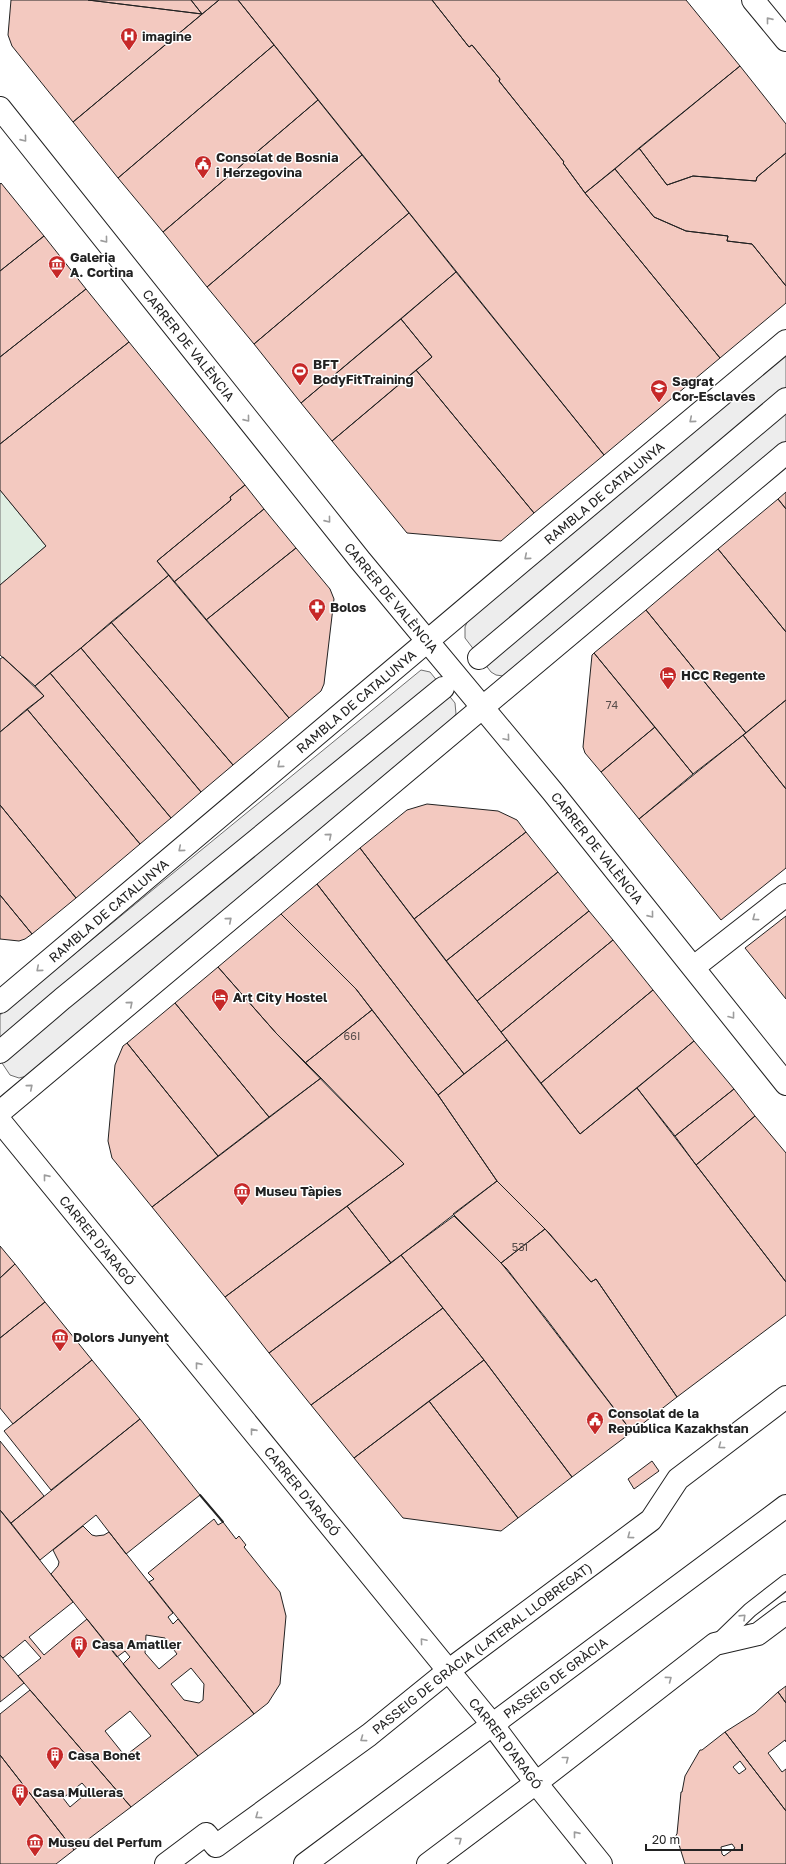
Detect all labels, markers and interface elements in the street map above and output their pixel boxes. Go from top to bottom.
one-way arrow [767,18,774,25]
hospital icon: imagine [119,26,139,51]
place label: imagine [142,28,192,44]
one-way arrow [20,134,27,141]
place label: Consolat de Bosnia i Herzegovina [216,149,339,180]
public building icon: Consolat de Bosnia i Herzegovina [193,154,213,179]
one-way arrow [101,236,108,243]
place label: Galeria A. Cortina [70,249,134,280]
museum icon: Galeria A. Cortina [47,254,67,279]
street label: CARRER DE VALÈNCIA [139,286,238,404]
place label: BFT BodyFitTraining [313,356,413,387]
sports icon: BFT BodyFitTraining [290,361,310,386]
place label: Sagrat Cor-Esclaves [672,373,755,404]
school or university icon: Sagrat Cor-Esclaves [649,378,669,403]
one-way arrow [243,414,250,421]
one-way arrow [689,415,696,422]
street label: RAMBLA DE CATALUNYA [541,438,668,548]
one-way arrow [324,516,331,523]
street label: CARRER DE VALÈNCIA [341,539,442,656]
one-way arrow [525,552,532,559]
pharmacy icon: Bolos [307,597,327,622]
place label: Bolos [330,599,366,615]
street label: RAMBLA DE CATALUNYA [293,646,419,756]
hotel icon: HCC Regente [658,665,678,690]
place label: HCC Regente [681,667,766,683]
house number: 74 [606,698,619,711]
one-way arrow [502,733,509,741]
one-way arrow [278,760,285,767]
street label: CARRER DE VALÈNCIA [548,789,647,907]
one-way arrow [324,834,331,841]
one-way arrow [178,844,185,851]
street label: RAMBLA DE CATALUNYA [45,855,172,965]
one-way arrow [646,910,653,917]
one-way arrow [752,914,759,921]
one-way arrow [224,918,232,925]
one-way arrow [36,964,43,971]
hotel icon: Art City Hostel [210,987,230,1012]
place label: Art City Hostel [233,989,328,1005]
one-way arrow [125,1001,132,1008]
one-way arrow [727,1012,734,1019]
house number: 66I [344,1029,360,1042]
one-way arrow [25,1085,33,1092]
one-way arrow [43,1174,50,1182]
museum icon: Museu Tàpies [232,1181,252,1206]
place label: Museu Tàpies [255,1183,342,1199]
street label: CARRER D'ARAGÓ [56,1192,139,1288]
house number: 53I [512,1240,528,1253]
museum icon: Dolors Junyent [50,1327,70,1352]
place label: Dolors Junyent [73,1329,169,1345]
one-way arrow [196,1362,203,1369]
place label: Consolat de la República Kazakhstan [608,1405,749,1436]
public building icon: Consolat de la República Kazakhstan [585,1410,605,1435]
one-way arrow [250,1429,257,1436]
one-way arrow [719,1441,726,1448]
street label: CARRER D'ARAGÓ [261,1443,343,1539]
one-way arrow [627,1531,634,1538]
street label: PASSEIG DE GRÀCIA (LATERAL LLOBREGAT) [369,1560,595,1736]
one-way arrow [738,1614,746,1622]
street label: PASSEIG DE GRÀCIA [500,1633,610,1721]
building icon: Casa Amatller [69,1634,89,1659]
place label: Casa Amatller [92,1636,182,1652]
one-way arrow [421,1638,428,1645]
one-way arrow [664,1677,671,1684]
street label: CARRER D'ARAGÓ [466,1694,546,1792]
one-way arrow [360,1734,367,1741]
building icon: Casa Bonet [45,1745,65,1770]
place label: Casa Bonet [68,1747,140,1763]
one-way arrow [562,1757,569,1764]
building icon: Casa Mulleras [10,1782,30,1807]
place label: Casa Mulleras [33,1784,123,1800]
one-way arrow [255,1811,262,1818]
scale bar [646,1826,742,1852]
one-way arrow [574,1831,581,1838]
museum icon: Museu del Perfum [25,1832,45,1857]
text: 20 m [652,1832,680,1847]
place label: Museu del Perfum [48,1834,162,1850]
one-way arrow [455,1838,462,1845]

